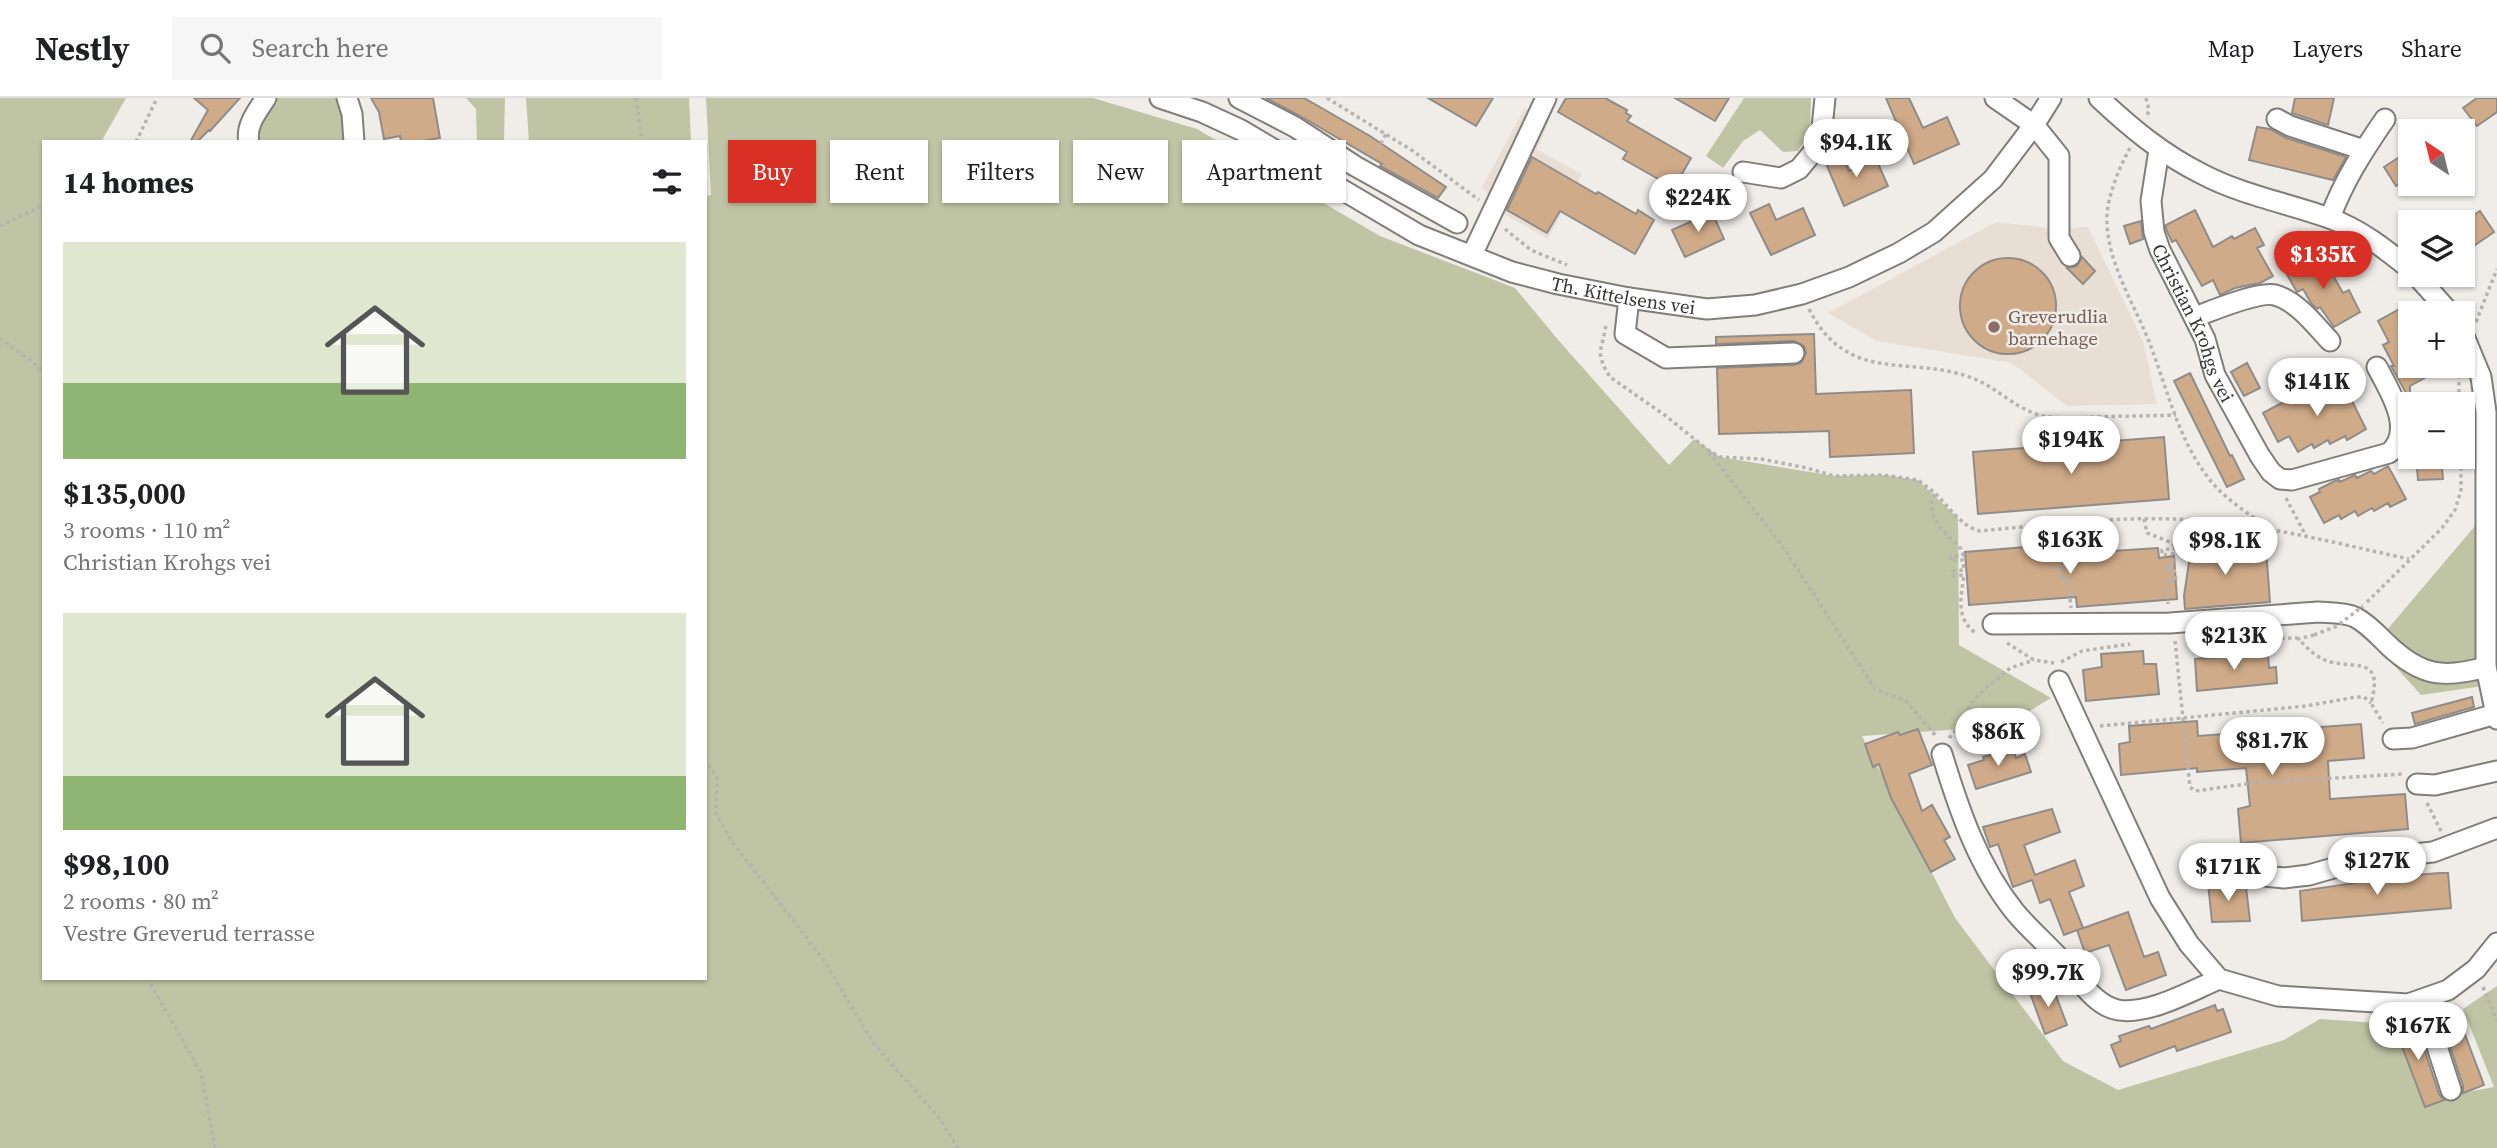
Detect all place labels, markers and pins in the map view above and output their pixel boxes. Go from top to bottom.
pin: $94.1K [1799,120,1913,179]
pin: $224K [1649,174,1747,234]
pin: $135K [2274,232,2372,291]
place label: Greverudlia barnehage [2008,303,2108,351]
marker: Greverudlia barnehage [1986,319,2002,335]
pin: $141K [2268,358,2366,418]
pin: $194K [2022,416,2120,476]
pin: $163K [2021,517,2119,576]
pin: $98.1K [2168,518,2282,577]
pin: $213K [2185,612,2283,672]
pin: $86K [1957,708,2039,768]
pin: $81.7K [2215,718,2329,777]
pin: $127K [2328,838,2426,897]
pin: $171K [2179,844,2277,903]
pin: $99.7K [1991,950,2105,1009]
pin: $167K [2369,1002,2467,1062]

